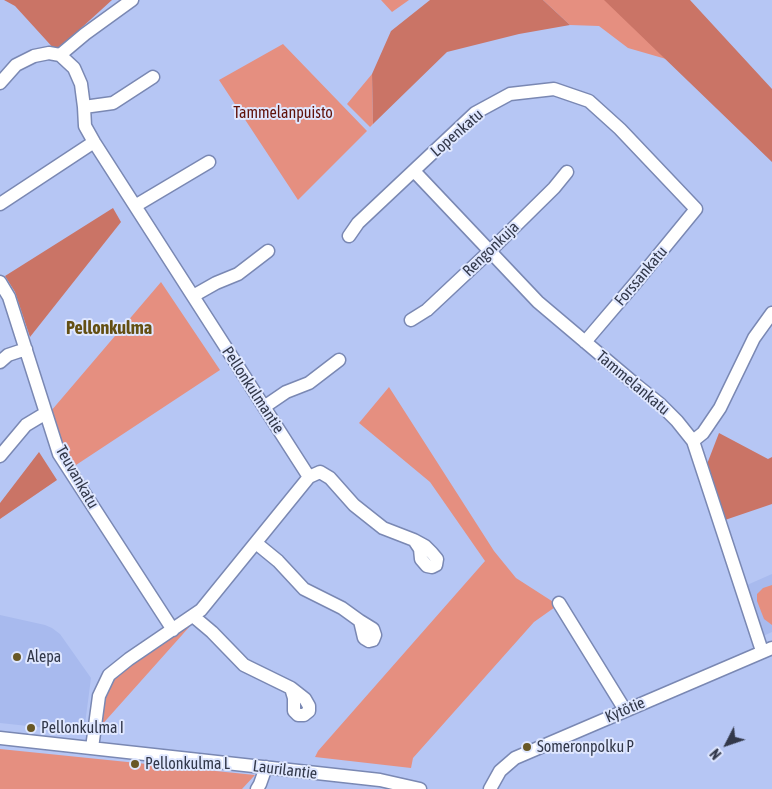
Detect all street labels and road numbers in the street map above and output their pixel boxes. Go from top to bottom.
street label: Lopenkatu [427,105,487,161]
street label: Rengonkuja [459,218,523,280]
street label: Forssankatu [611,242,671,310]
street label: Pellonkulmantie [218,343,288,437]
street label: Tammelankatu [592,347,674,419]
street label: Teuvankatu [51,442,103,512]
street label: Kytötie [602,693,648,727]
street label: Laurilantie [252,757,318,783]

